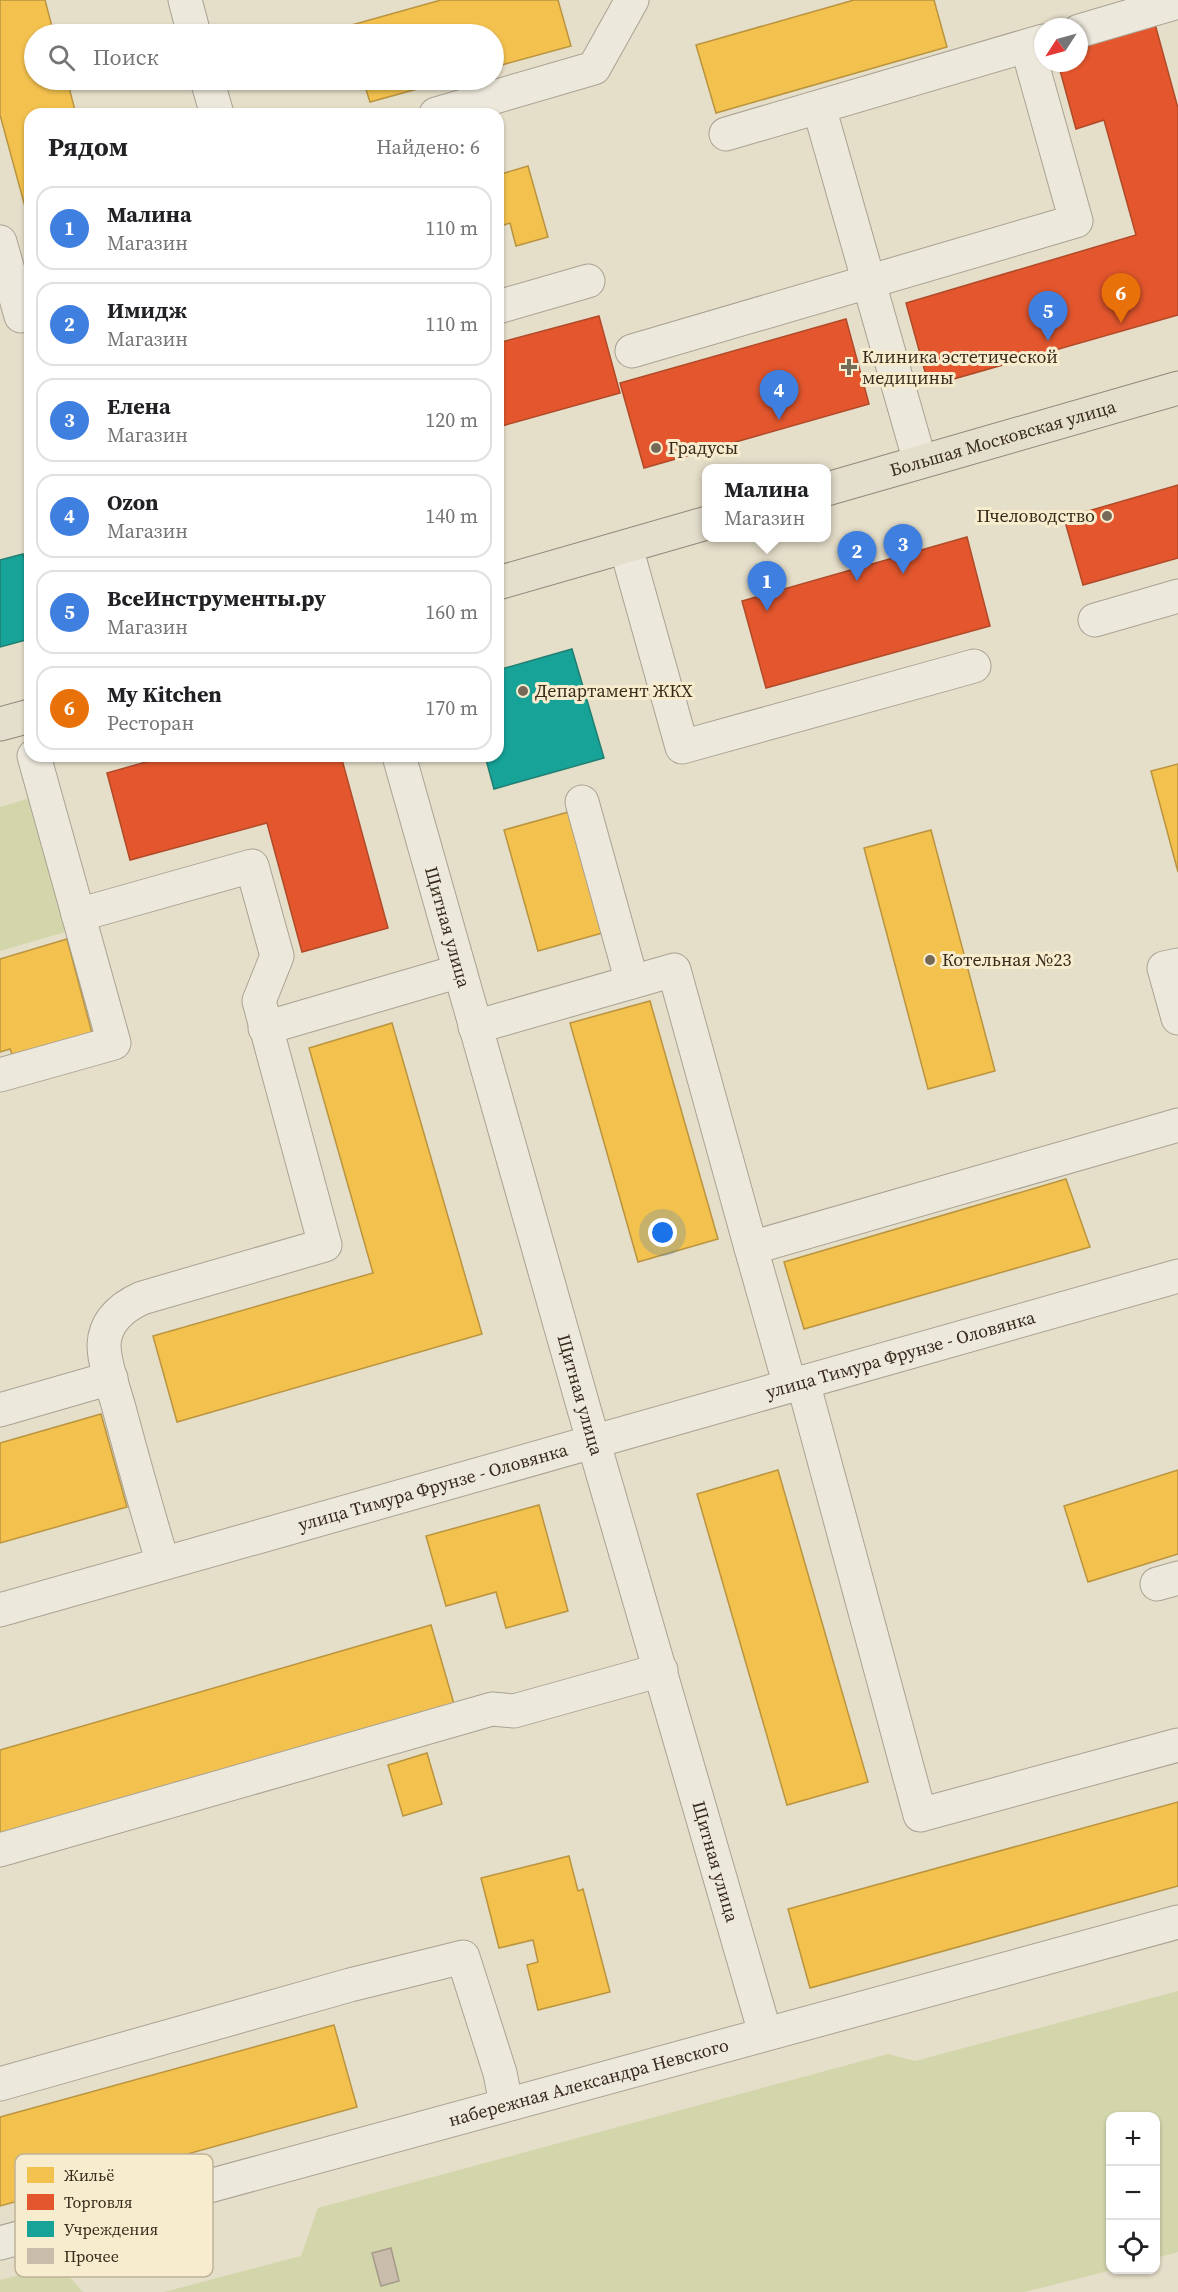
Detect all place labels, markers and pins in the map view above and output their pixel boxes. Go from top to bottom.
pin: 6 [1102,274,1140,323]
pin: 5 [1028,292,1068,341]
place label: Клиника эстетической медицины [862,344,1058,390]
marker: Клиника эстетической медицины [840,358,858,376]
pin: 4 [760,370,798,420]
place label: Градусы [668,435,738,460]
marker: Градусы [649,441,663,455]
place label: Пчеловодство [977,503,1095,528]
marker: Пчеловодство [1100,509,1114,523]
pin: 3 [884,524,922,574]
pin: 2 [838,532,876,581]
pin: 1 [748,562,786,611]
place label: Департамент ЖКХ [535,678,693,703]
marker: Департамент ЖКХ [516,684,530,698]
place label: Котельная №23 [942,947,1071,972]
marker: Котельная №23 [923,953,937,967]

